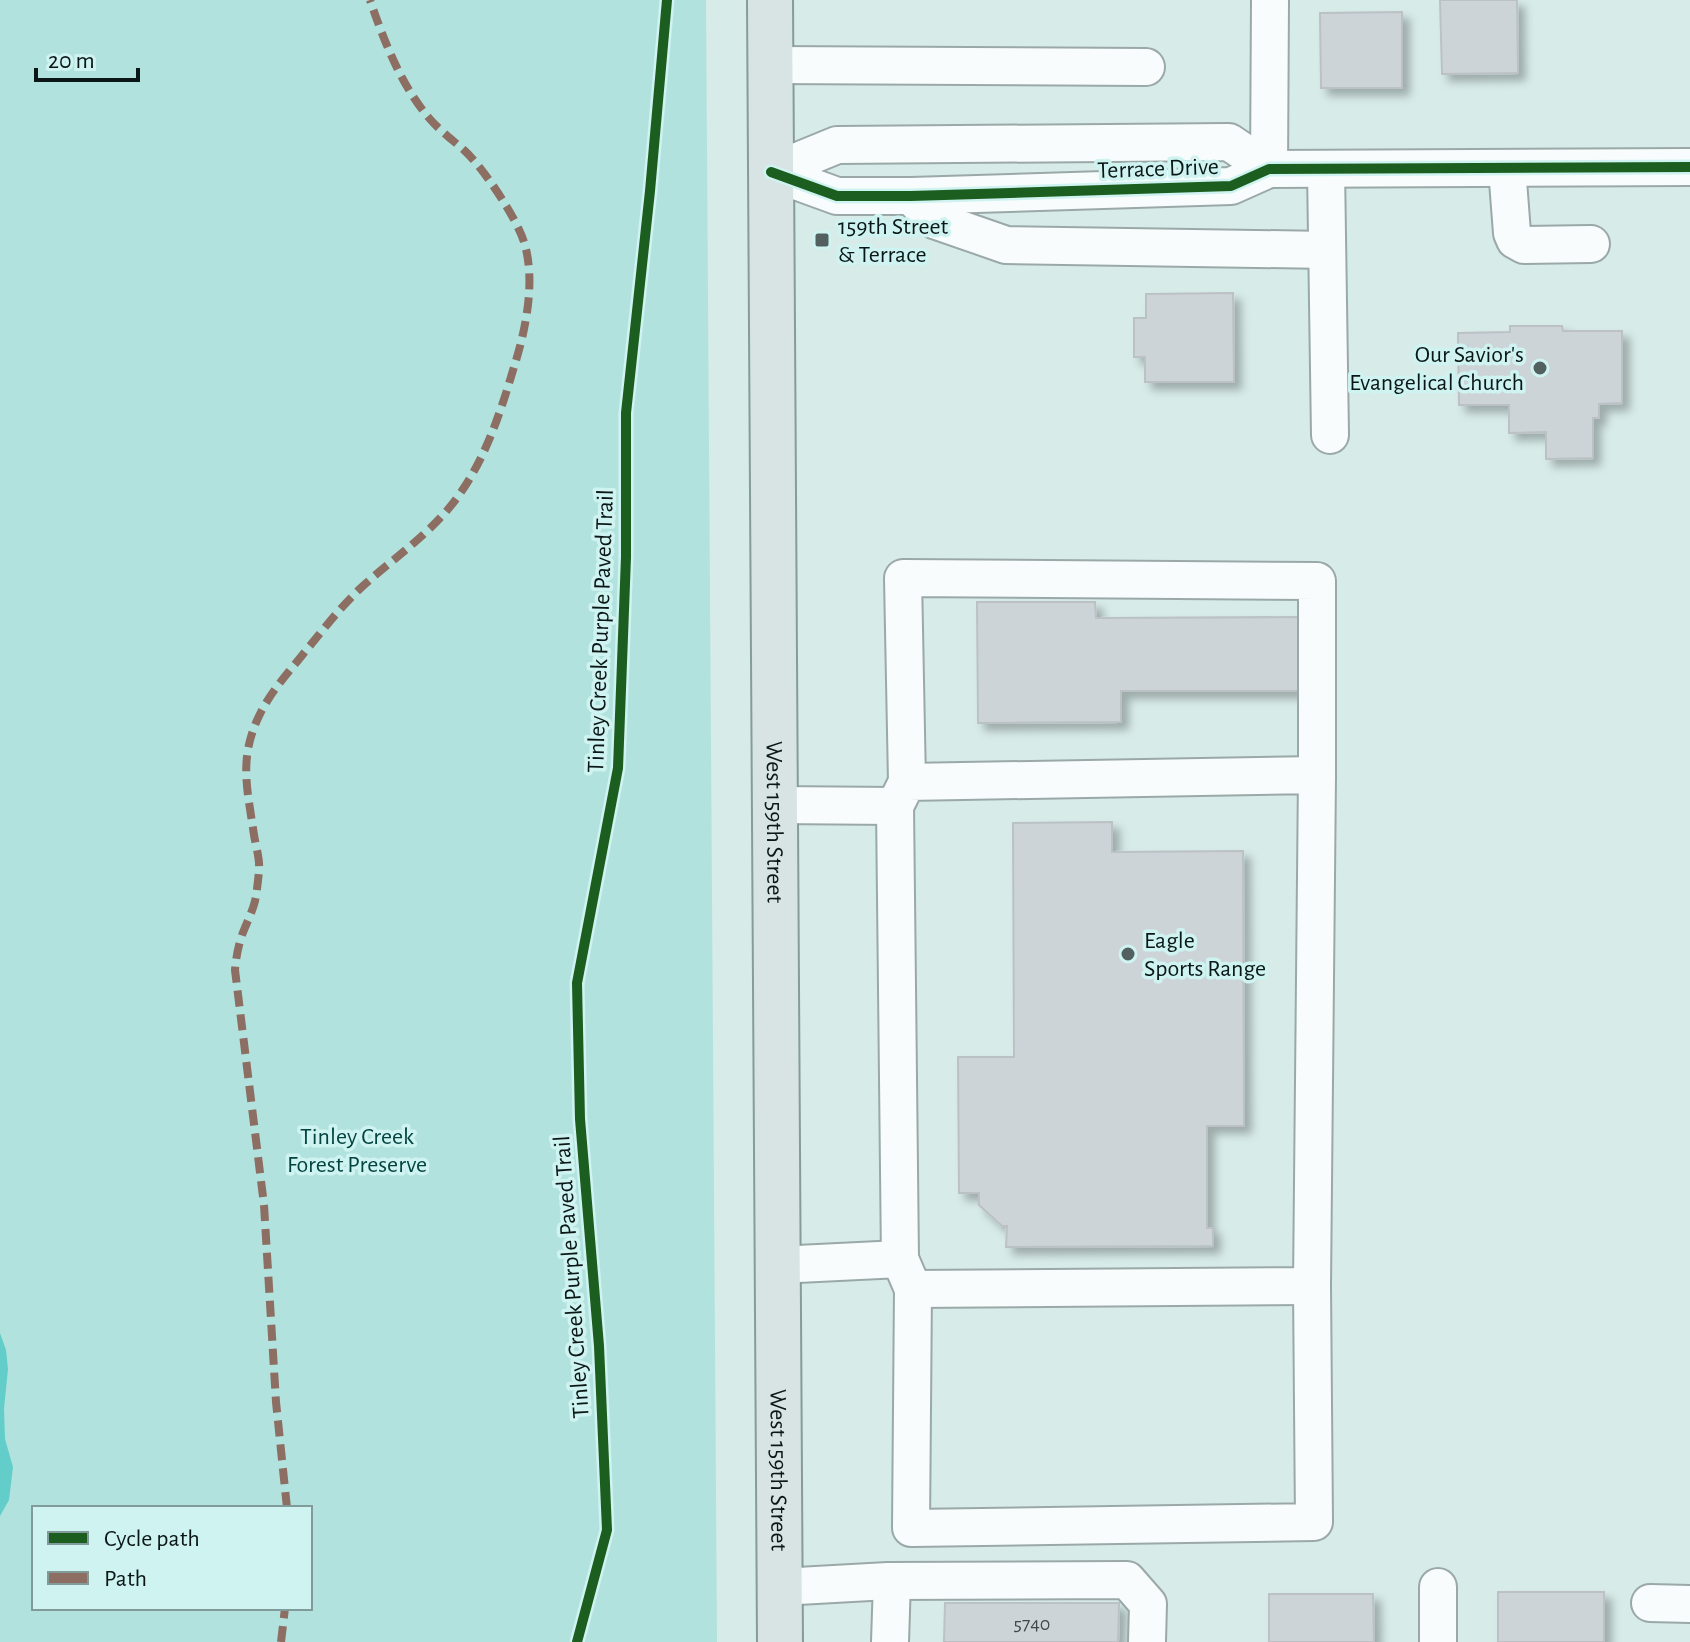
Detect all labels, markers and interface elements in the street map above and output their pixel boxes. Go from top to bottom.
scale bar [36,32,138,82]
text: 20 m [48,49,95,73]
street label: Terrace Drive [1097,155,1219,183]
place label: 159th Street & Terrace [838,215,949,267]
marker: 159th Street & Terrace [813,231,831,249]
place label: Our Savior's Evangelical Church [1349,343,1524,395]
marker: Our Savior's Evangelical Church [1531,359,1549,377]
street label: Tinley Creek Purple Paved Trail [584,489,618,773]
street label: West 159th Street [762,741,787,904]
place label: Eagle Sports Range [1144,929,1266,981]
marker: Eagle Sports Range [1119,945,1137,963]
park label: Tinley Creek Forest Preserve [287,1125,427,1177]
street label: Tinley Creek Purple Paved Trail [550,1135,594,1419]
street label: West 159th Street [765,1389,790,1552]
legend [32,1506,312,1610]
text: Cycle path [104,1527,200,1551]
text: Path [104,1567,147,1591]
house number: 5740 [1014,1614,1050,1634]

